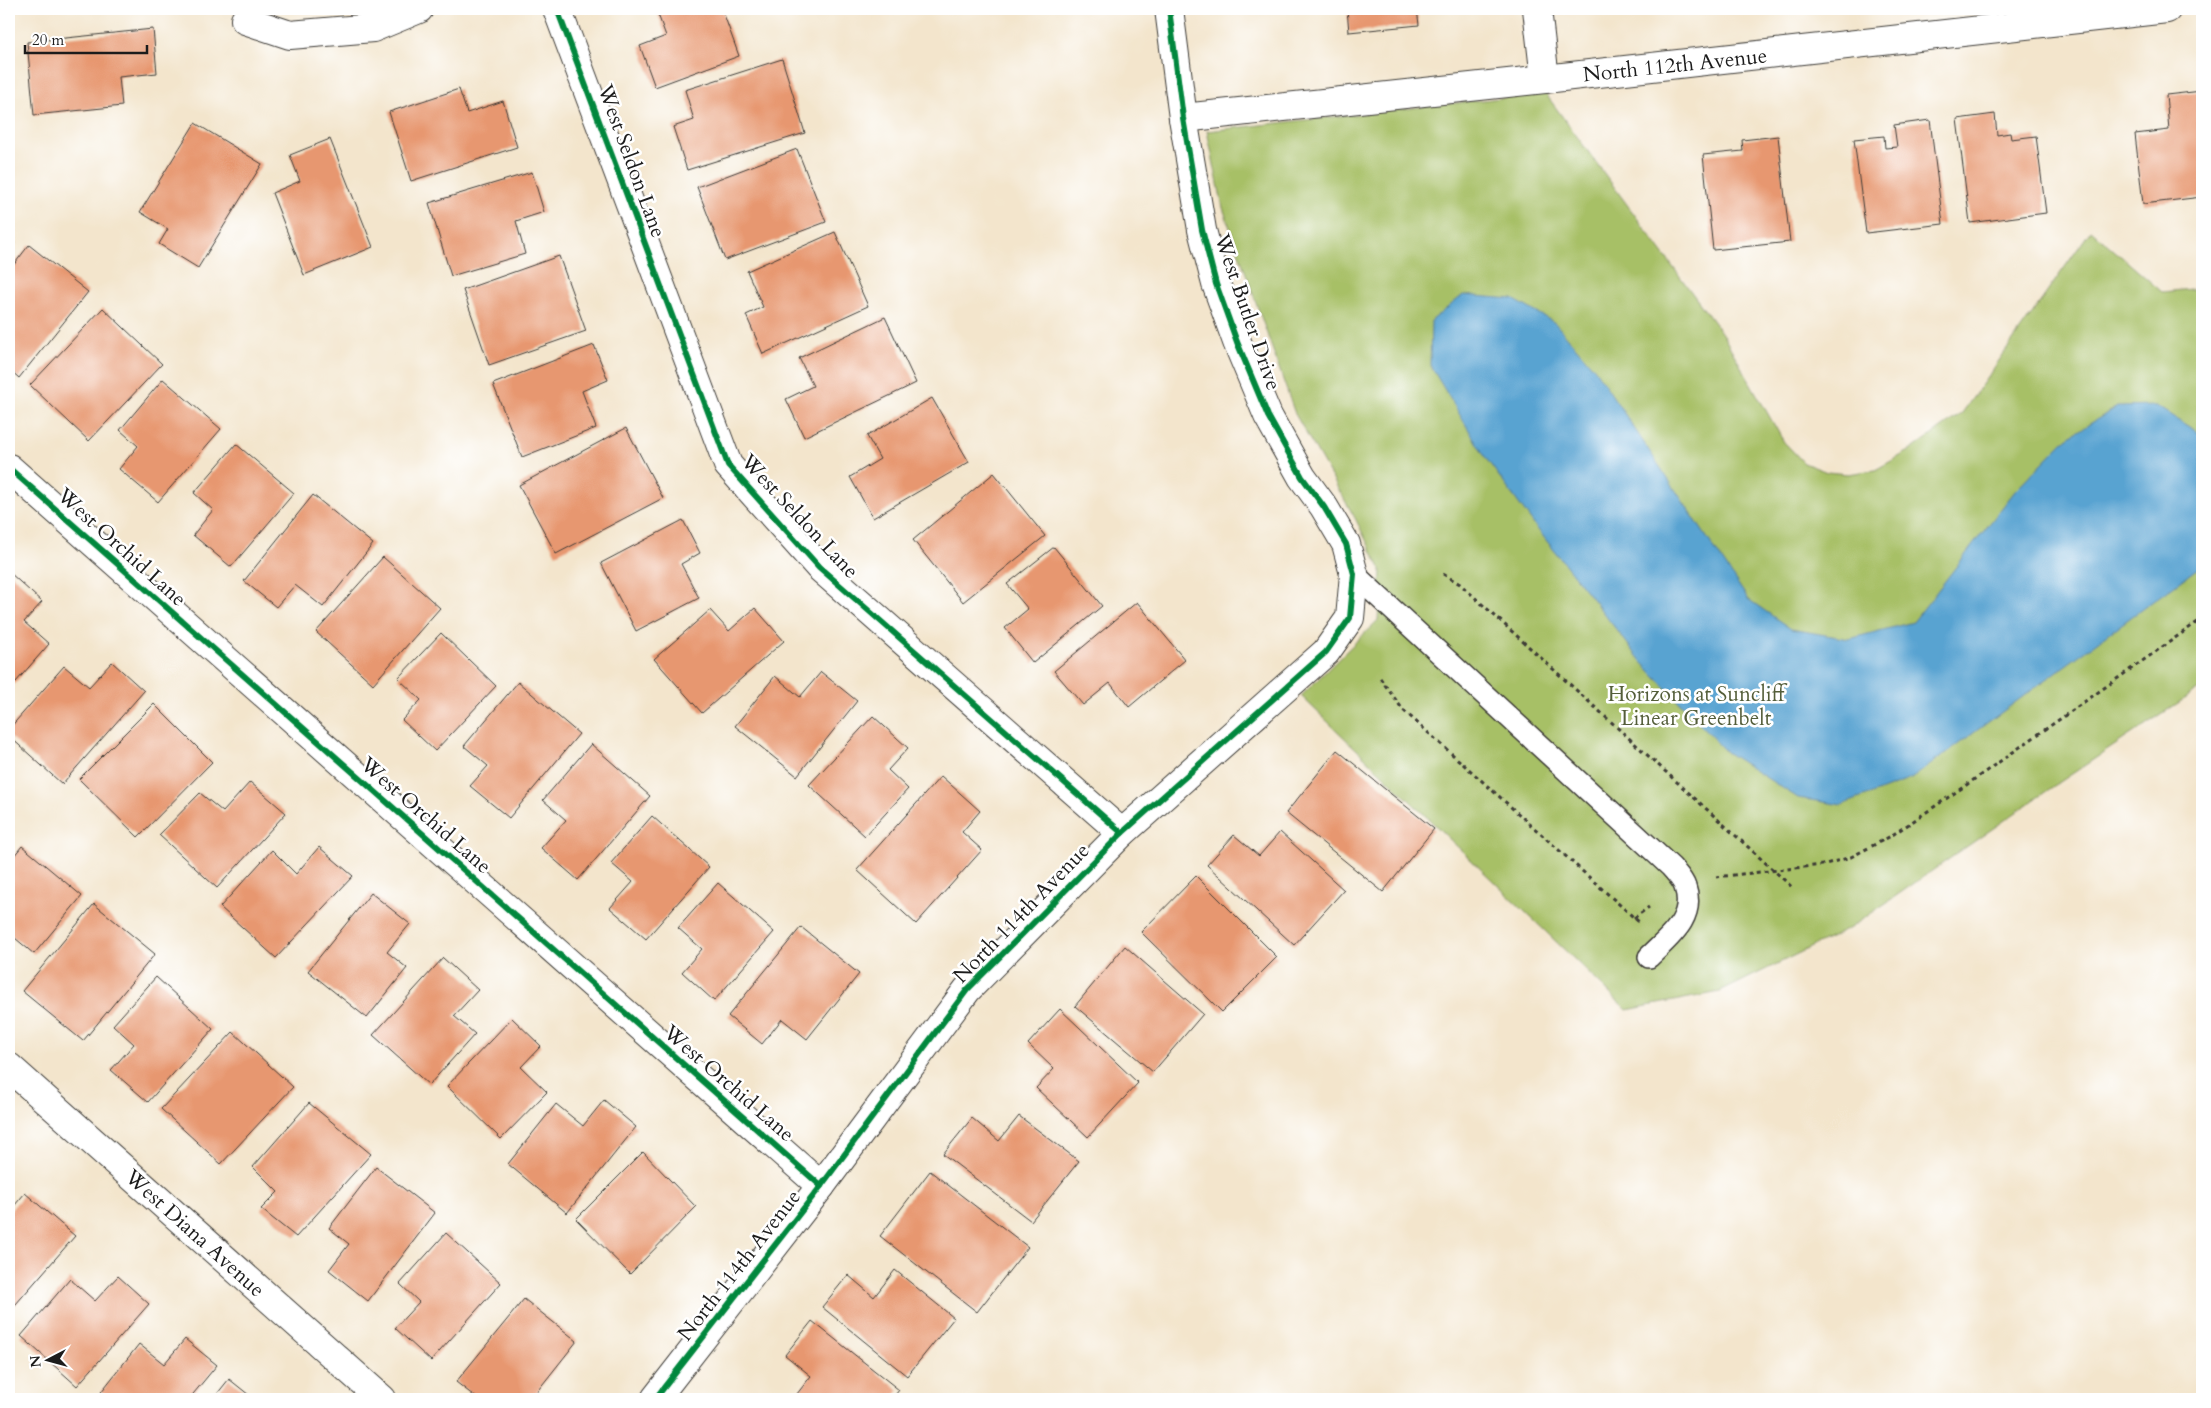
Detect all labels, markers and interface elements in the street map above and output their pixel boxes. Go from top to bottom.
scale bar [25,22,148,54]
text: 20 m [32,30,64,50]
street label: North 112th Avenue [1582,41,1769,90]
street label: West Seldon Lane [590,80,673,242]
street label: West Butler Drive [1207,229,1288,394]
street label: West Seldon Lane [734,447,865,585]
street label: West Orchid Lane [50,481,193,613]
park label: Horizons at Suncliff Linear Greenbelt [1608,680,1788,733]
street label: West Orchid Lane [353,750,497,880]
street label: North 114th Avenue [947,837,1096,990]
street label: West Orchid Lane [656,1018,800,1148]
street label: West Diana Avenue [118,1162,271,1304]
street label: North 114th Avenue [671,1184,808,1347]
north arrow [22,1336,72,1386]
text: N [25,1354,46,1368]

